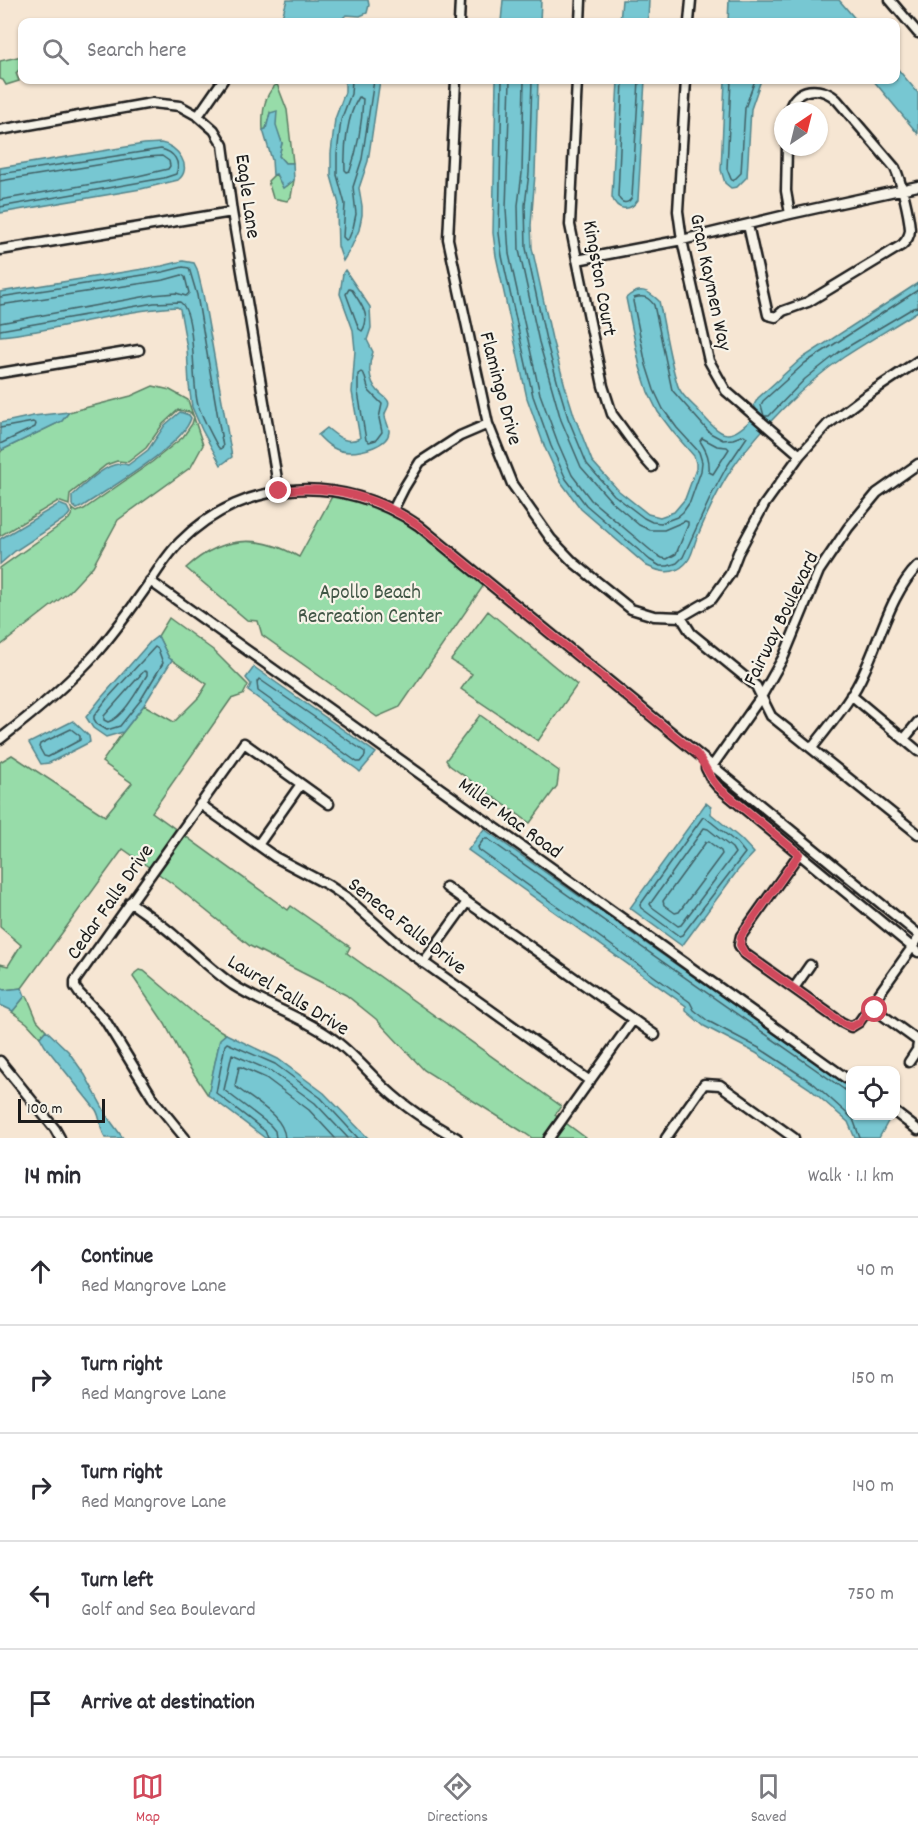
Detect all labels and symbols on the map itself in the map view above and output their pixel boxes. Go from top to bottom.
north arrow [774,102,828,156]
street label: Eagle Lane [225,152,267,241]
street label: Gran Kaymen Way [680,211,738,354]
street label: Kingston Court [573,218,623,339]
street label: Flamingo Drive [470,329,529,449]
route end [265,477,291,503]
street label: Fairway Boulevard [737,547,828,692]
park label: Apollo Beach Recreation Center [298,579,442,633]
street label: Miller Mac Road [451,771,568,868]
street label: Cedar Falls Drive [60,839,163,967]
street label: Seneca Falls Drive [340,871,472,983]
street label: Laurel Falls Drive [221,948,354,1045]
route start [861,996,887,1022]
scale bar [18,1096,105,1124]

